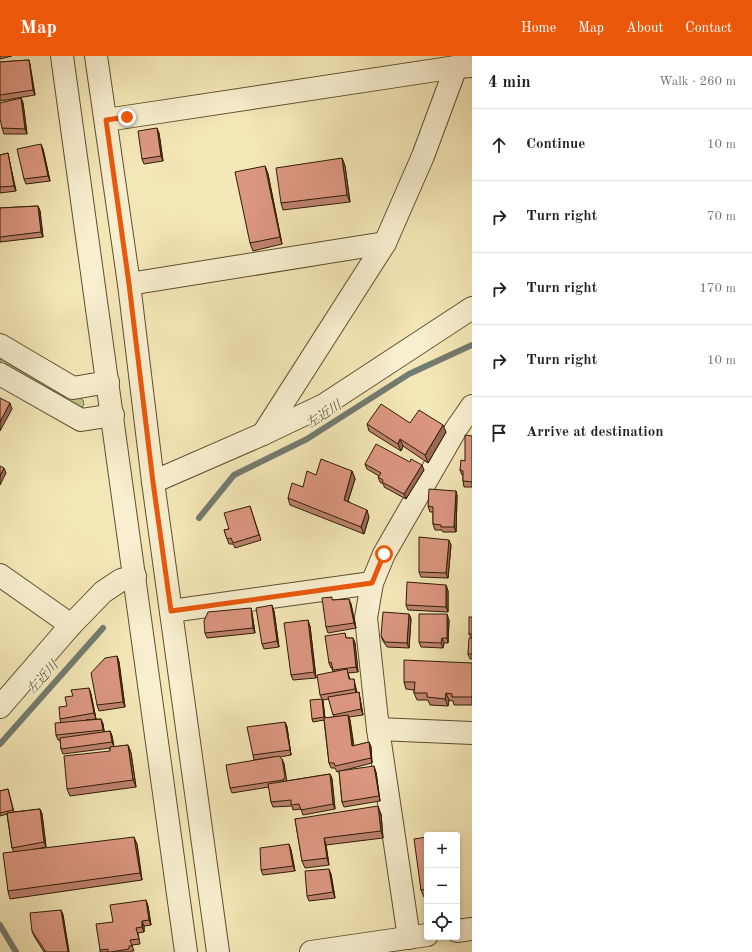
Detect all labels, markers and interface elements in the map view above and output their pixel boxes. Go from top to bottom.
text: Map [20,19,57,38]
text: Home [521,21,556,35]
text: Map [578,21,604,35]
text: About [626,21,663,35]
text: Contact [685,21,732,35]
text: 4 min [488,74,531,91]
text: Walk · 260 m [659,75,736,88]
route end [118,108,136,126]
icon: ahead [488,134,510,156]
text: Continue [526,137,585,152]
text: 10 m [707,138,736,151]
icon: right [488,206,510,228]
text: Turn right [526,209,597,224]
text: 70 m [707,210,736,223]
icon: right [488,278,510,300]
text: Turn right [526,281,597,296]
text: 170 m [699,282,736,295]
icon: right [488,350,510,372]
text: Turn right [526,353,597,368]
text: 10 m [707,354,736,367]
water label: 左近川 [304,397,346,431]
icon: arrive [488,422,510,444]
text: Arrive at destination [526,425,664,440]
route start [375,545,393,563]
water label: 左近川 [24,657,62,697]
map controls [424,832,460,940]
button: + [424,832,460,868]
button: − [424,868,460,904]
button: locate [424,904,460,940]

